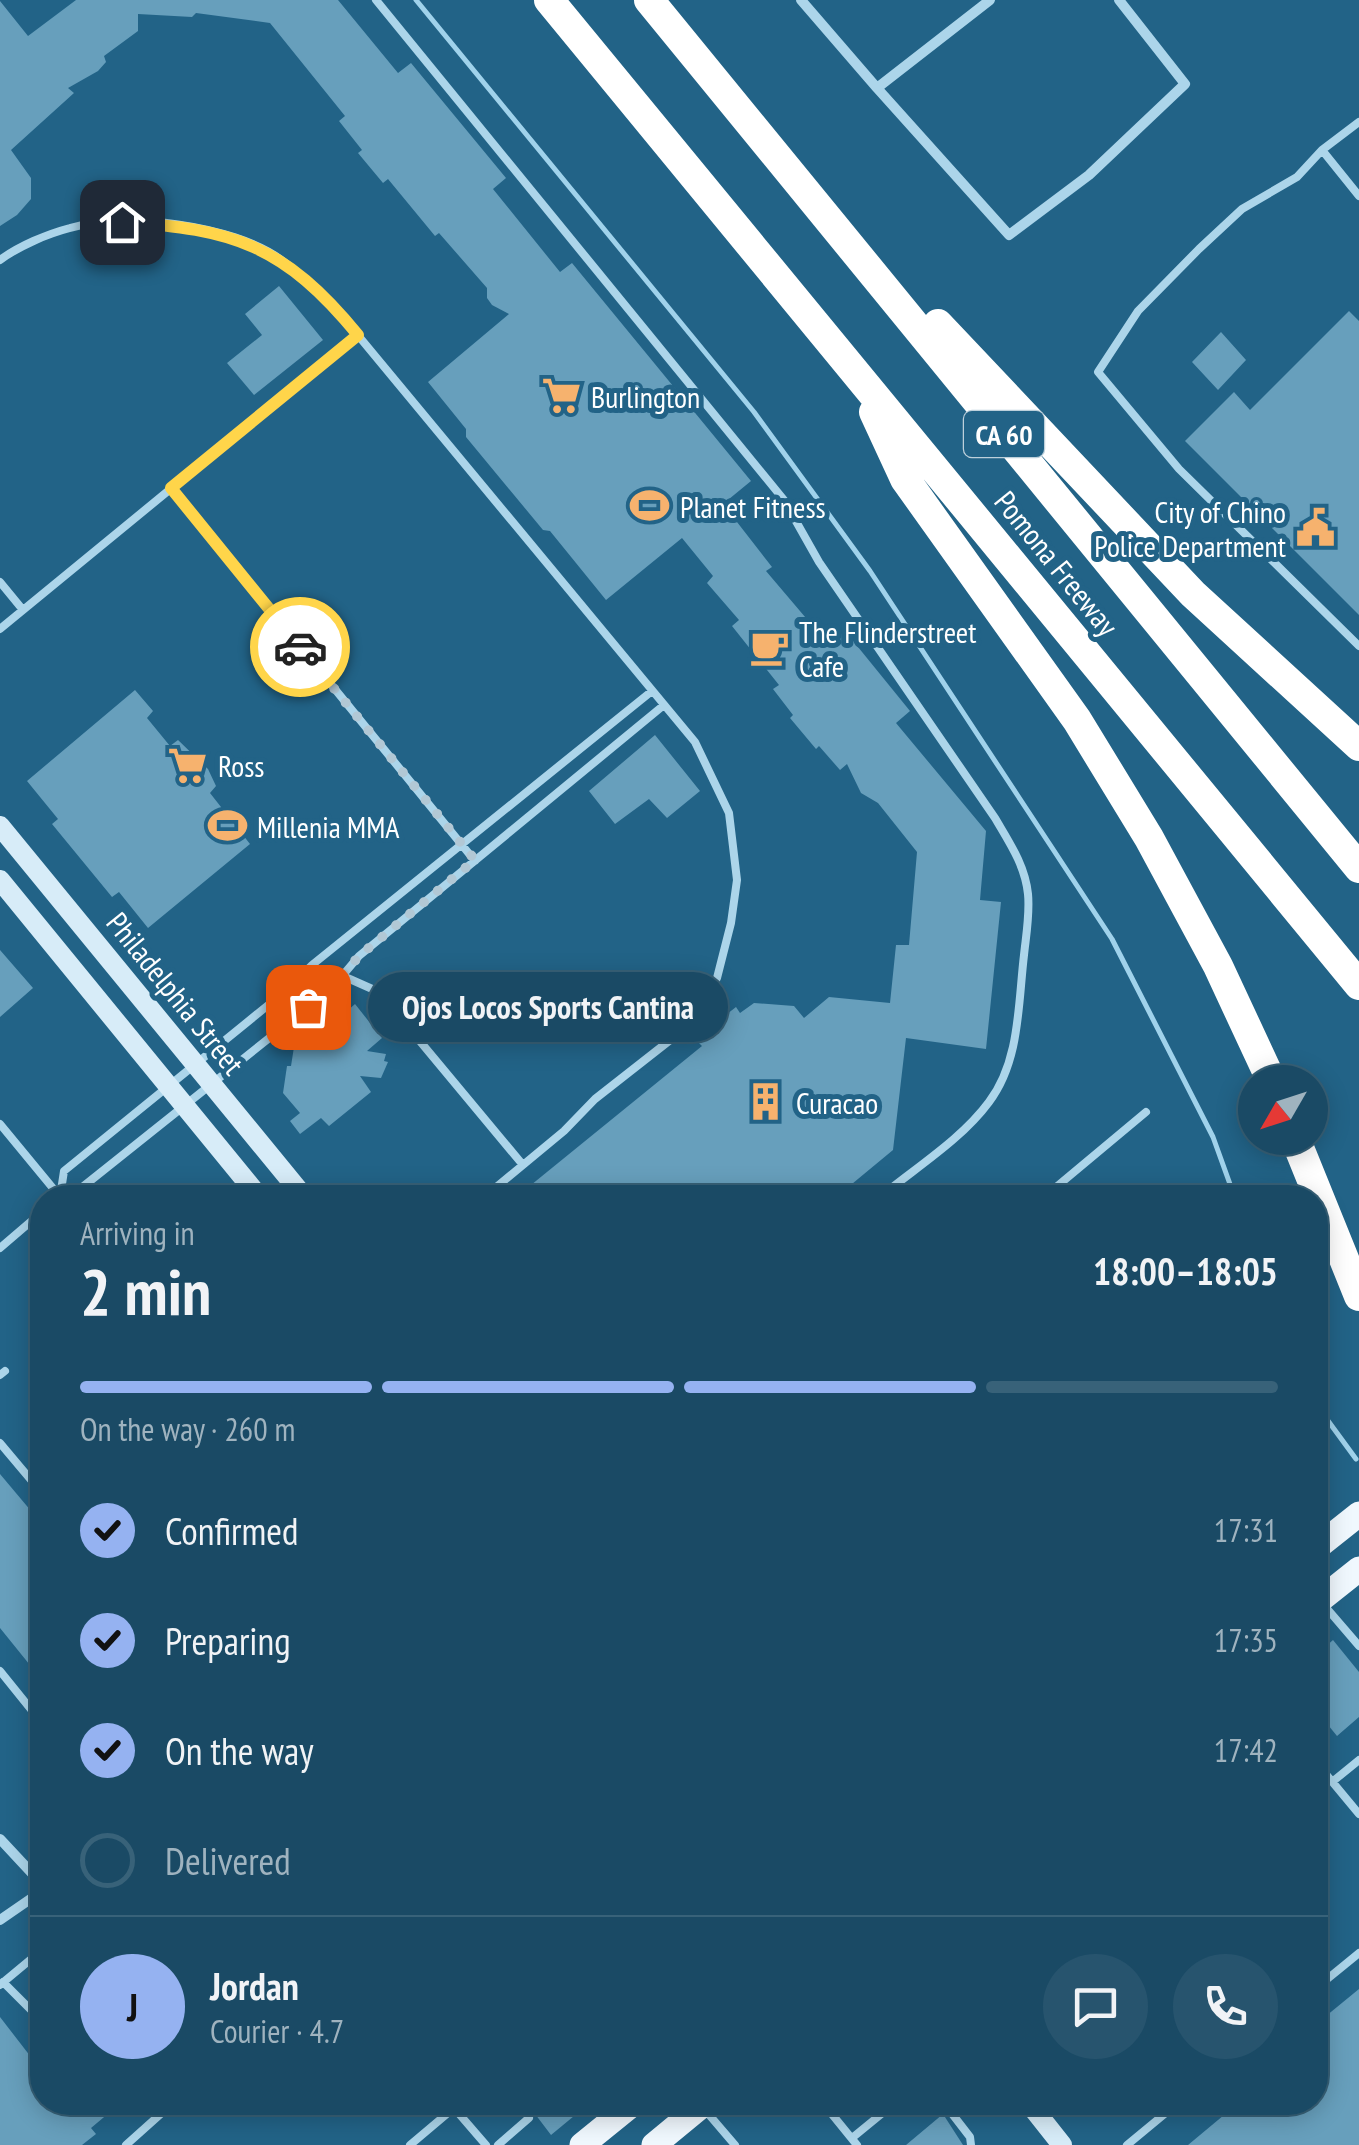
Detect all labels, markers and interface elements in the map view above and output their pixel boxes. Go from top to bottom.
pin [80,180,165,265]
icon: home [95,195,150,250]
supermarket icon: Burlington [540,375,582,417]
place label: Burlington [591,377,700,416]
road number: CA 60 [964,411,1044,457]
street label: Pomona Freeway [987,483,1128,644]
sports icon: Planet Fitness [629,485,671,527]
place label: Planet Fitness [680,487,826,526]
place label: City of Chino Police Department [1094,492,1287,565]
public building icon: City of Chino Police Department [1295,507,1337,549]
courier [250,597,350,697]
place label: The Flinderstreet Cafe [799,612,977,685]
icon: car [273,620,328,675]
cafe icon: The Flinderstreet Cafe [748,627,790,669]
supermarket icon: Ross [167,744,209,786]
place label: Ross [218,746,264,785]
sports icon: Millenia MMA [206,805,248,847]
place label: Millenia MMA [257,807,400,846]
street label: Philadelphia Street [99,904,254,1083]
pin [266,965,351,1050]
callout: Ojos Locos Sports Cantina [368,972,728,1042]
icon: bag [281,980,336,1035]
text: Ojos Locos Sports Cantina [402,986,694,1028]
north arrow [1238,1065,1328,1155]
map controls [1238,1065,1328,1155]
building icon: Curacao [745,1081,787,1123]
place label: Curacao [796,1083,878,1122]
text: Arriving in [80,1212,195,1254]
text: 18:00–18:05 [1093,1246,1278,1295]
text: 2 min [80,1249,211,1333]
text: On the way · 260 m [80,1408,295,1450]
icon: check [80,1503,135,1558]
text: Confirmed [165,1506,298,1555]
text: 17:31 [1214,1509,1278,1551]
icon: check [80,1613,135,1668]
text: Preparing [165,1616,291,1665]
text: 17:35 [1214,1619,1278,1661]
icon: check [80,1723,135,1778]
text: On the way [165,1726,313,1775]
text: 17:42 [1214,1729,1278,1771]
text: Delivered [165,1836,291,1885]
button: chat [1043,1954,1148,2059]
button: phone [1173,1954,1278,2059]
text: Jordan [210,1961,299,2010]
text: J [127,1982,138,2031]
text: Courier · 4.7 [210,2010,344,2052]

